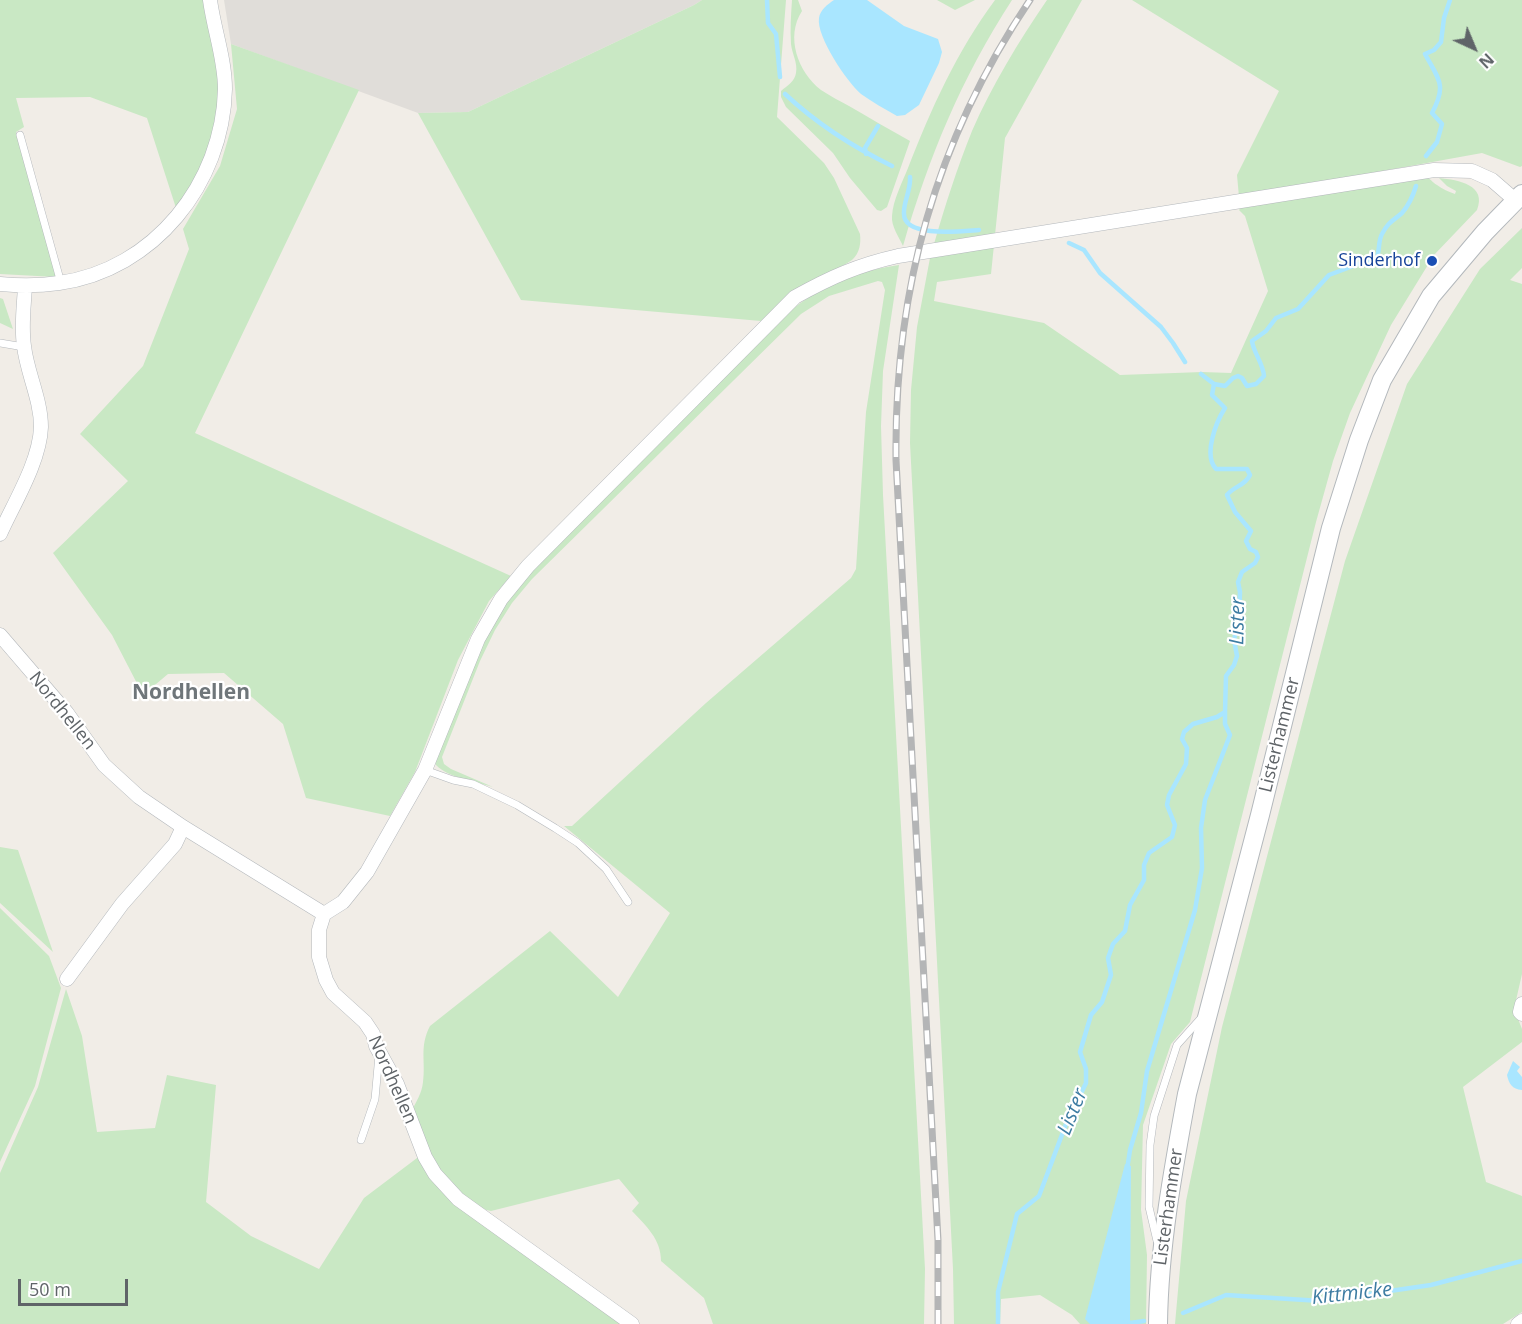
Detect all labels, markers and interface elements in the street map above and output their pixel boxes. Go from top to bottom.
north arrow [1444,18,1504,78]
text: N [1474,49,1499,73]
place label: Sinderhof [1338,250,1420,272]
marker: Sinderhof [1425,254,1439,268]
water label: Lister [1226,597,1250,645]
street label: Nordhellen [24,668,100,754]
street label: Listerhammer [1255,675,1305,795]
district label: Nordhellen [132,680,250,706]
street label: Nordhellen [363,1033,421,1127]
water label: Lister [1053,1085,1093,1139]
street label: Listerhammer [1150,1147,1188,1267]
scale bar [21,1267,130,1305]
text: 50 m [29,1277,71,1301]
water label: Kittmicke [1311,1278,1393,1310]

